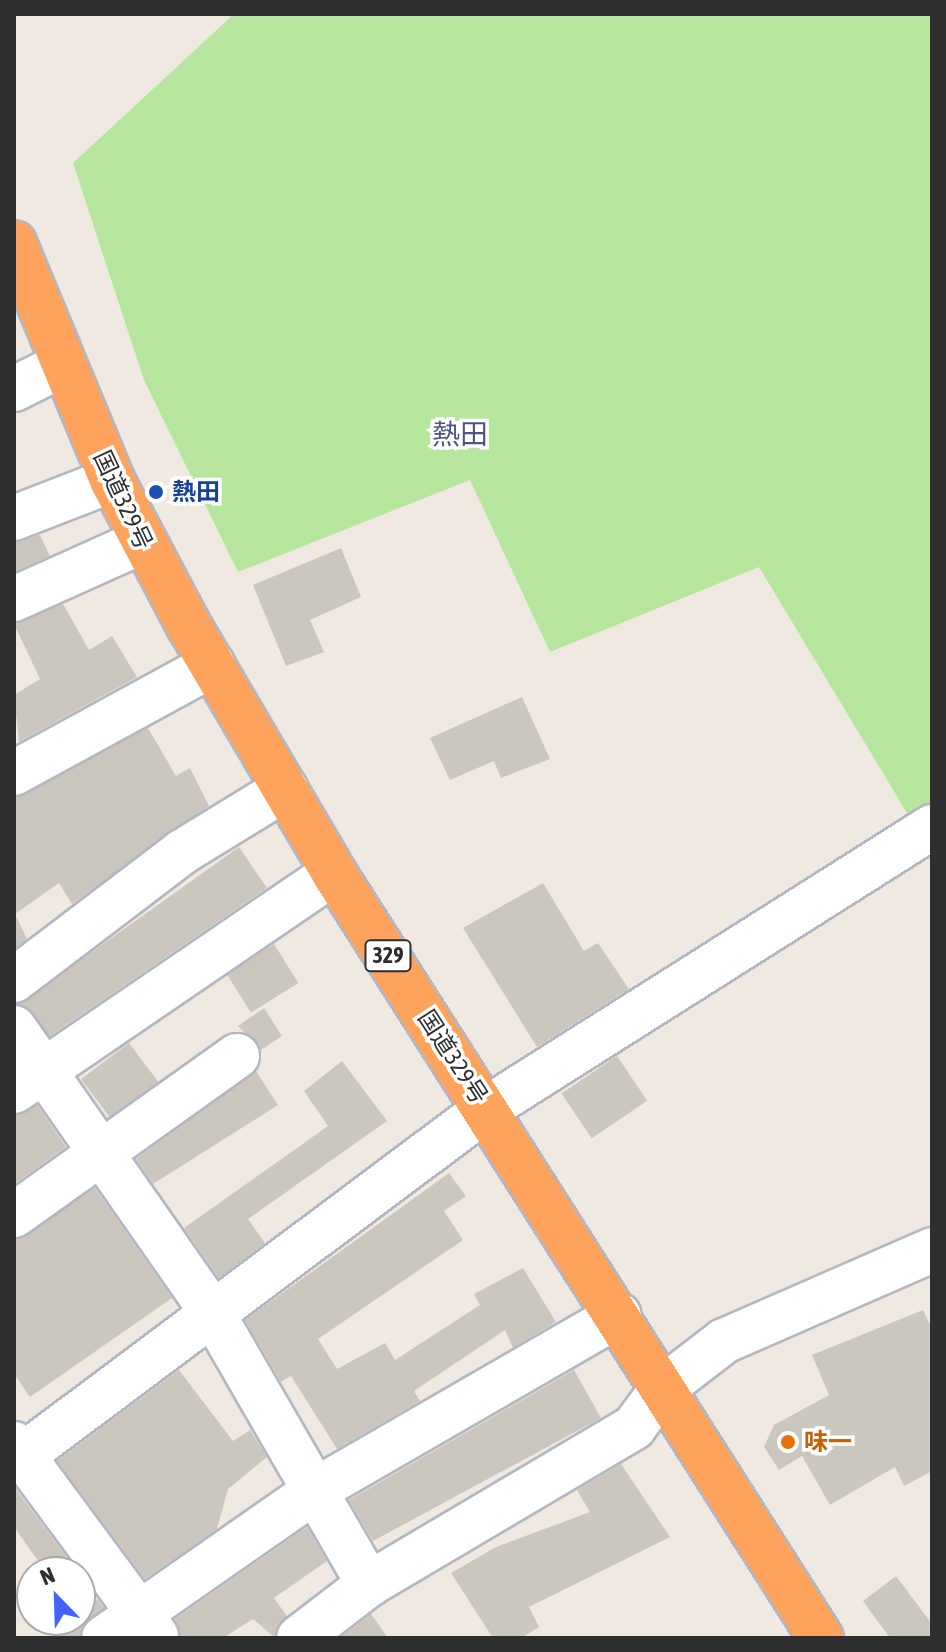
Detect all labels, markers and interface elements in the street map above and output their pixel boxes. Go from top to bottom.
district label: 熱田 [432,417,488,451]
street label: 国道329号 [88,446,158,554]
place label: 熱田 [172,478,220,506]
marker: 熱田 [147,483,165,501]
road number: 329 [364,938,412,974]
street label: 国道329号 [412,1005,494,1109]
place label: 味一 [804,1428,852,1456]
marker: 味一 [779,1433,797,1451]
north arrow [16,1556,96,1636]
text: N [36,1561,58,1590]

